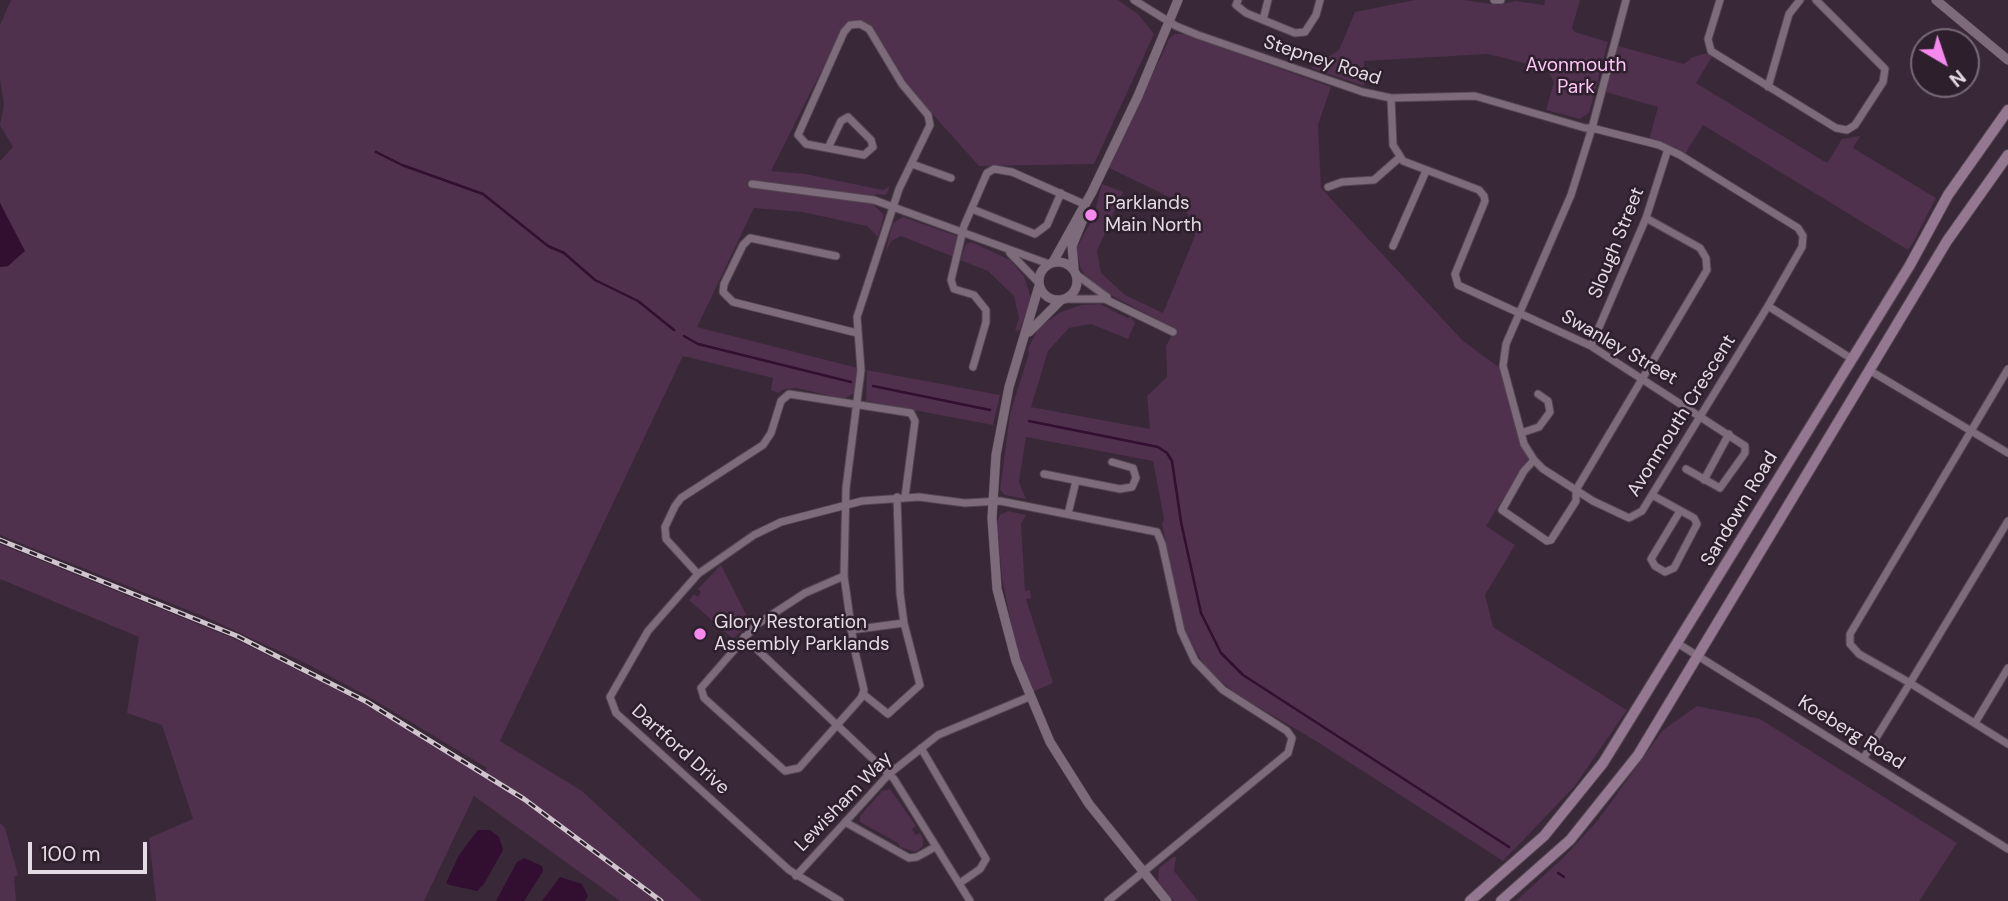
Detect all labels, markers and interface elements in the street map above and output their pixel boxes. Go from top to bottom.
north arrow [1910,28,1980,98]
street label: Stepney Road [1260,31,1384,91]
park label: Avonmouth Park [1526,55,1626,99]
text: N [1944,64,1971,92]
street label: Slough Street [1584,184,1650,302]
place label: Parklands Main North [1105,193,1202,237]
marker: Parklands Main North [1083,207,1099,223]
street label: Swanley Street [1557,305,1681,391]
street label: Avonmouth Crescent [1623,331,1741,501]
street label: Sandown Road [1697,448,1783,570]
place label: Glory Restoration Assembly Parklands [714,612,890,656]
marker: Glory Restoration Assembly Parklands [692,626,708,642]
street label: Koeberg Road [1793,691,1909,775]
street label: Dartford Drive [626,700,734,800]
street label: Lewisham Way [791,747,897,857]
scale bar [32,828,150,872]
text: 100 m [41,840,101,868]

